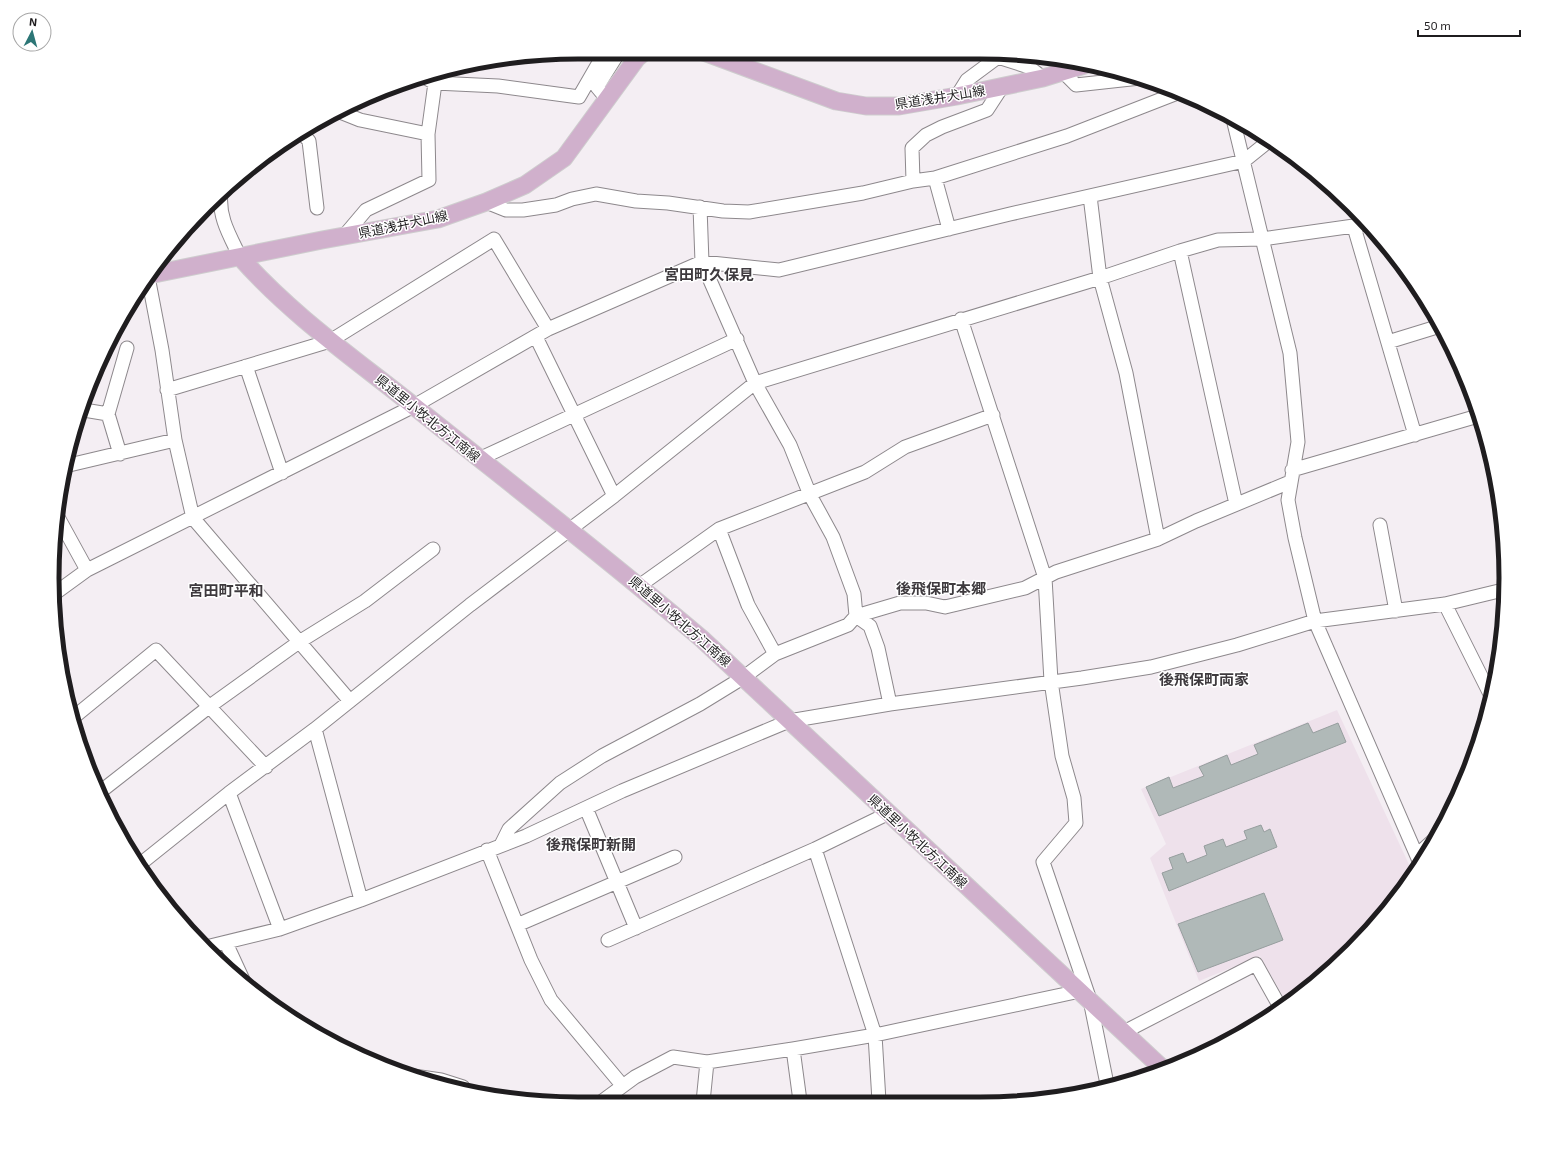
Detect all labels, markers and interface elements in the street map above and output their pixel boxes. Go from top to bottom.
north arrow [12,12,52,52]
scale bar [1418,12,1520,38]
text: N [28,15,38,28]
text: 50 m [1424,18,1451,32]
street label: 県道浅井犬山線 [894,82,986,112]
street label: 県道浅井犬山線 [357,207,449,241]
district label: 宮田町久保見 [664,265,754,283]
street label: 県道里小牧北方江南線 [372,371,484,465]
street label: 県道里小牧北方江南線 [626,572,734,670]
district label: 後飛保町本郷 [896,579,986,597]
district label: 宮田町平和 [188,581,264,599]
district label: 後飛保町両家 [1159,670,1249,688]
street label: 県道里小牧北方江南線 [865,791,971,891]
district label: 後飛保町新開 [546,835,636,853]

